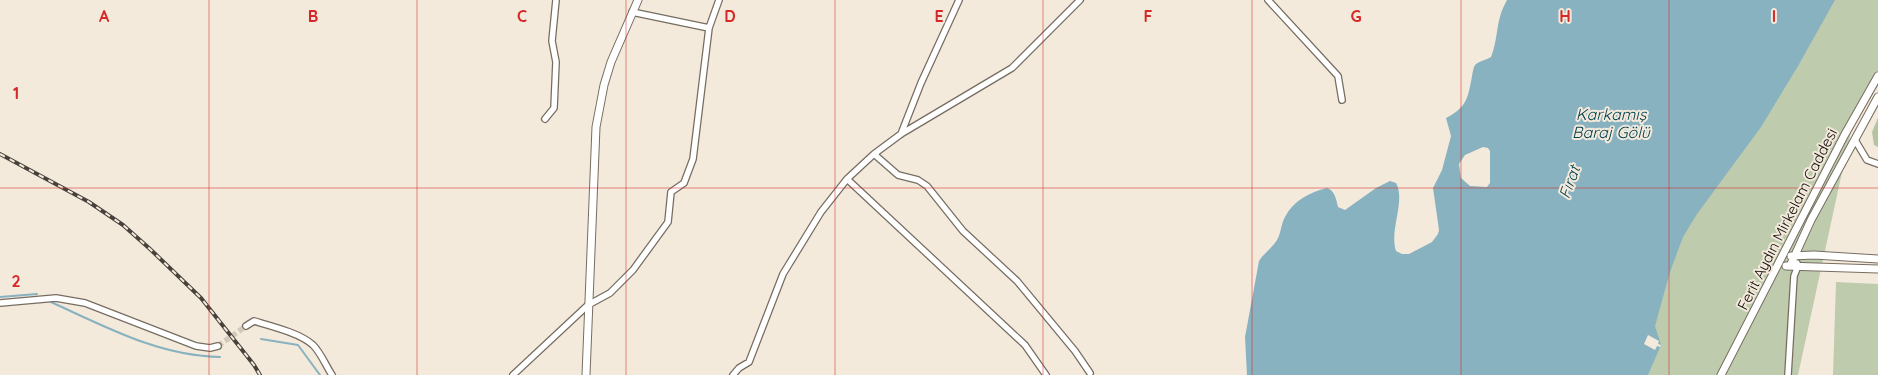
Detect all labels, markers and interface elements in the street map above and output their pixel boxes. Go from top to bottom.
text: A [99,6,110,26]
text: B [308,6,318,26]
text: C [517,6,527,26]
text: D [724,6,736,26]
text: E [934,6,944,26]
text: F [1144,6,1153,26]
text: G [1350,6,1362,26]
text: H [1559,6,1571,26]
text: I [1772,6,1776,26]
text: 1 [13,83,19,103]
water label: Karkamış Baraj Gölü [1572,104,1651,142]
street label: Ferit Aydın Mirkelam Caddesi [1733,125,1841,313]
water label: Fırat [1554,161,1585,201]
text: 2 [11,271,21,291]

